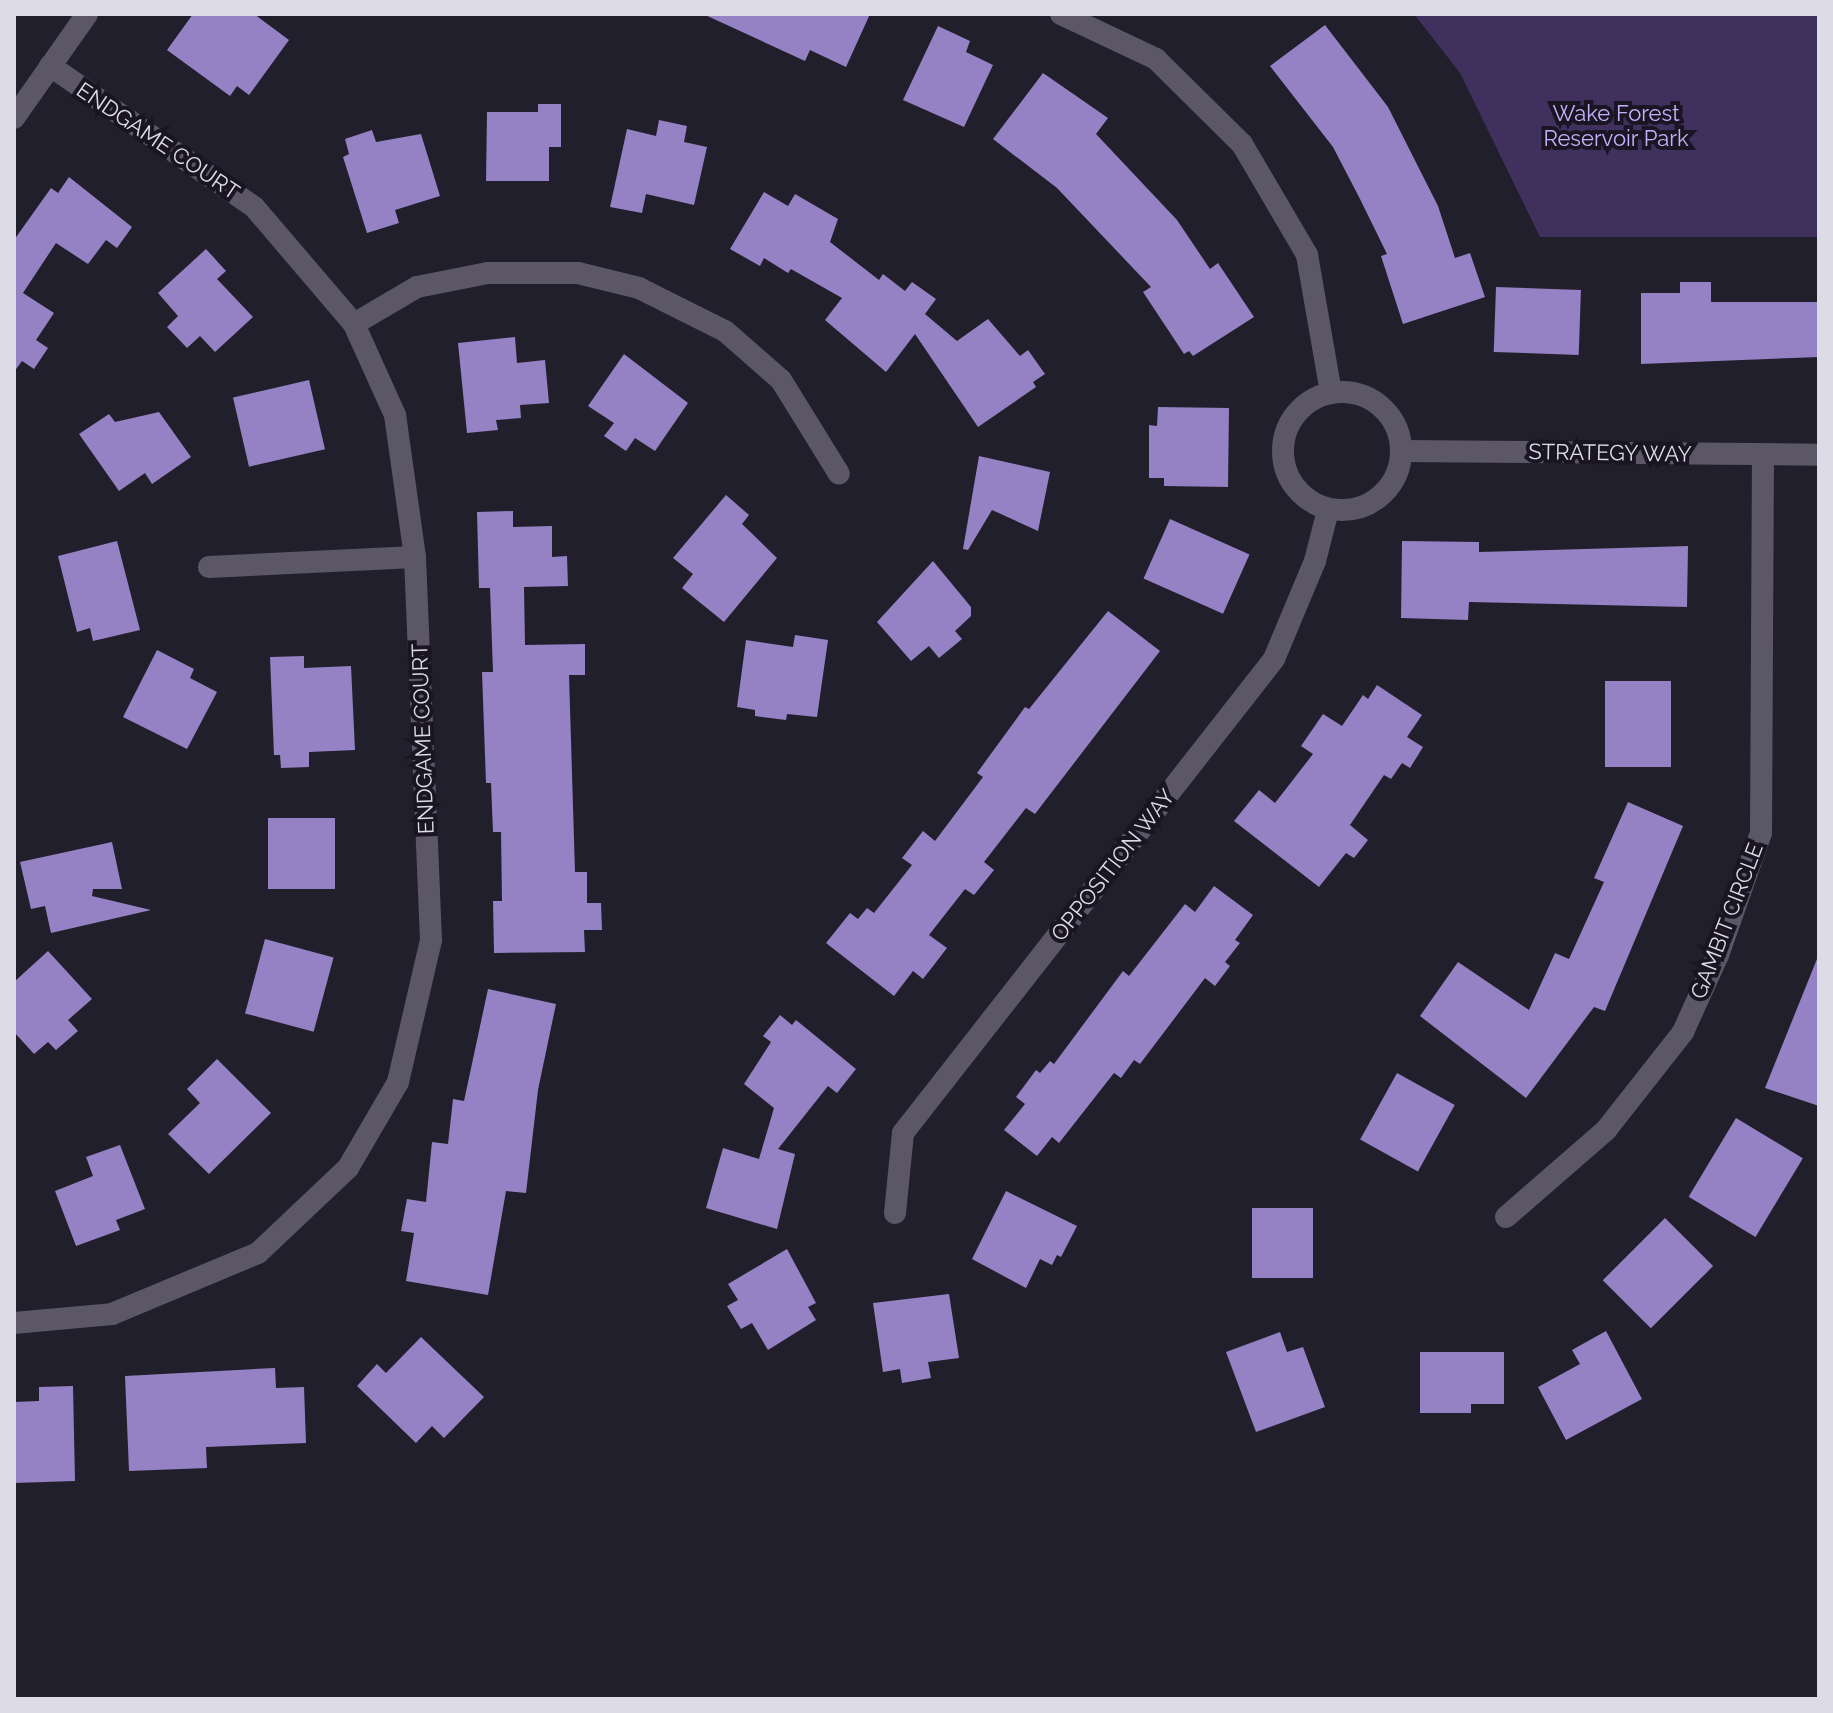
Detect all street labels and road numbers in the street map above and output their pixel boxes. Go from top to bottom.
street label: ENDGAME COURT [72,77,244,205]
street label: STRATEGY WAY [1527,438,1693,468]
street label: ENDGAME COURT [406,643,440,835]
street label: OPPOSITION WAY [1045,783,1181,947]
street label: GAMBIT CIRCLE [1685,839,1769,1003]

